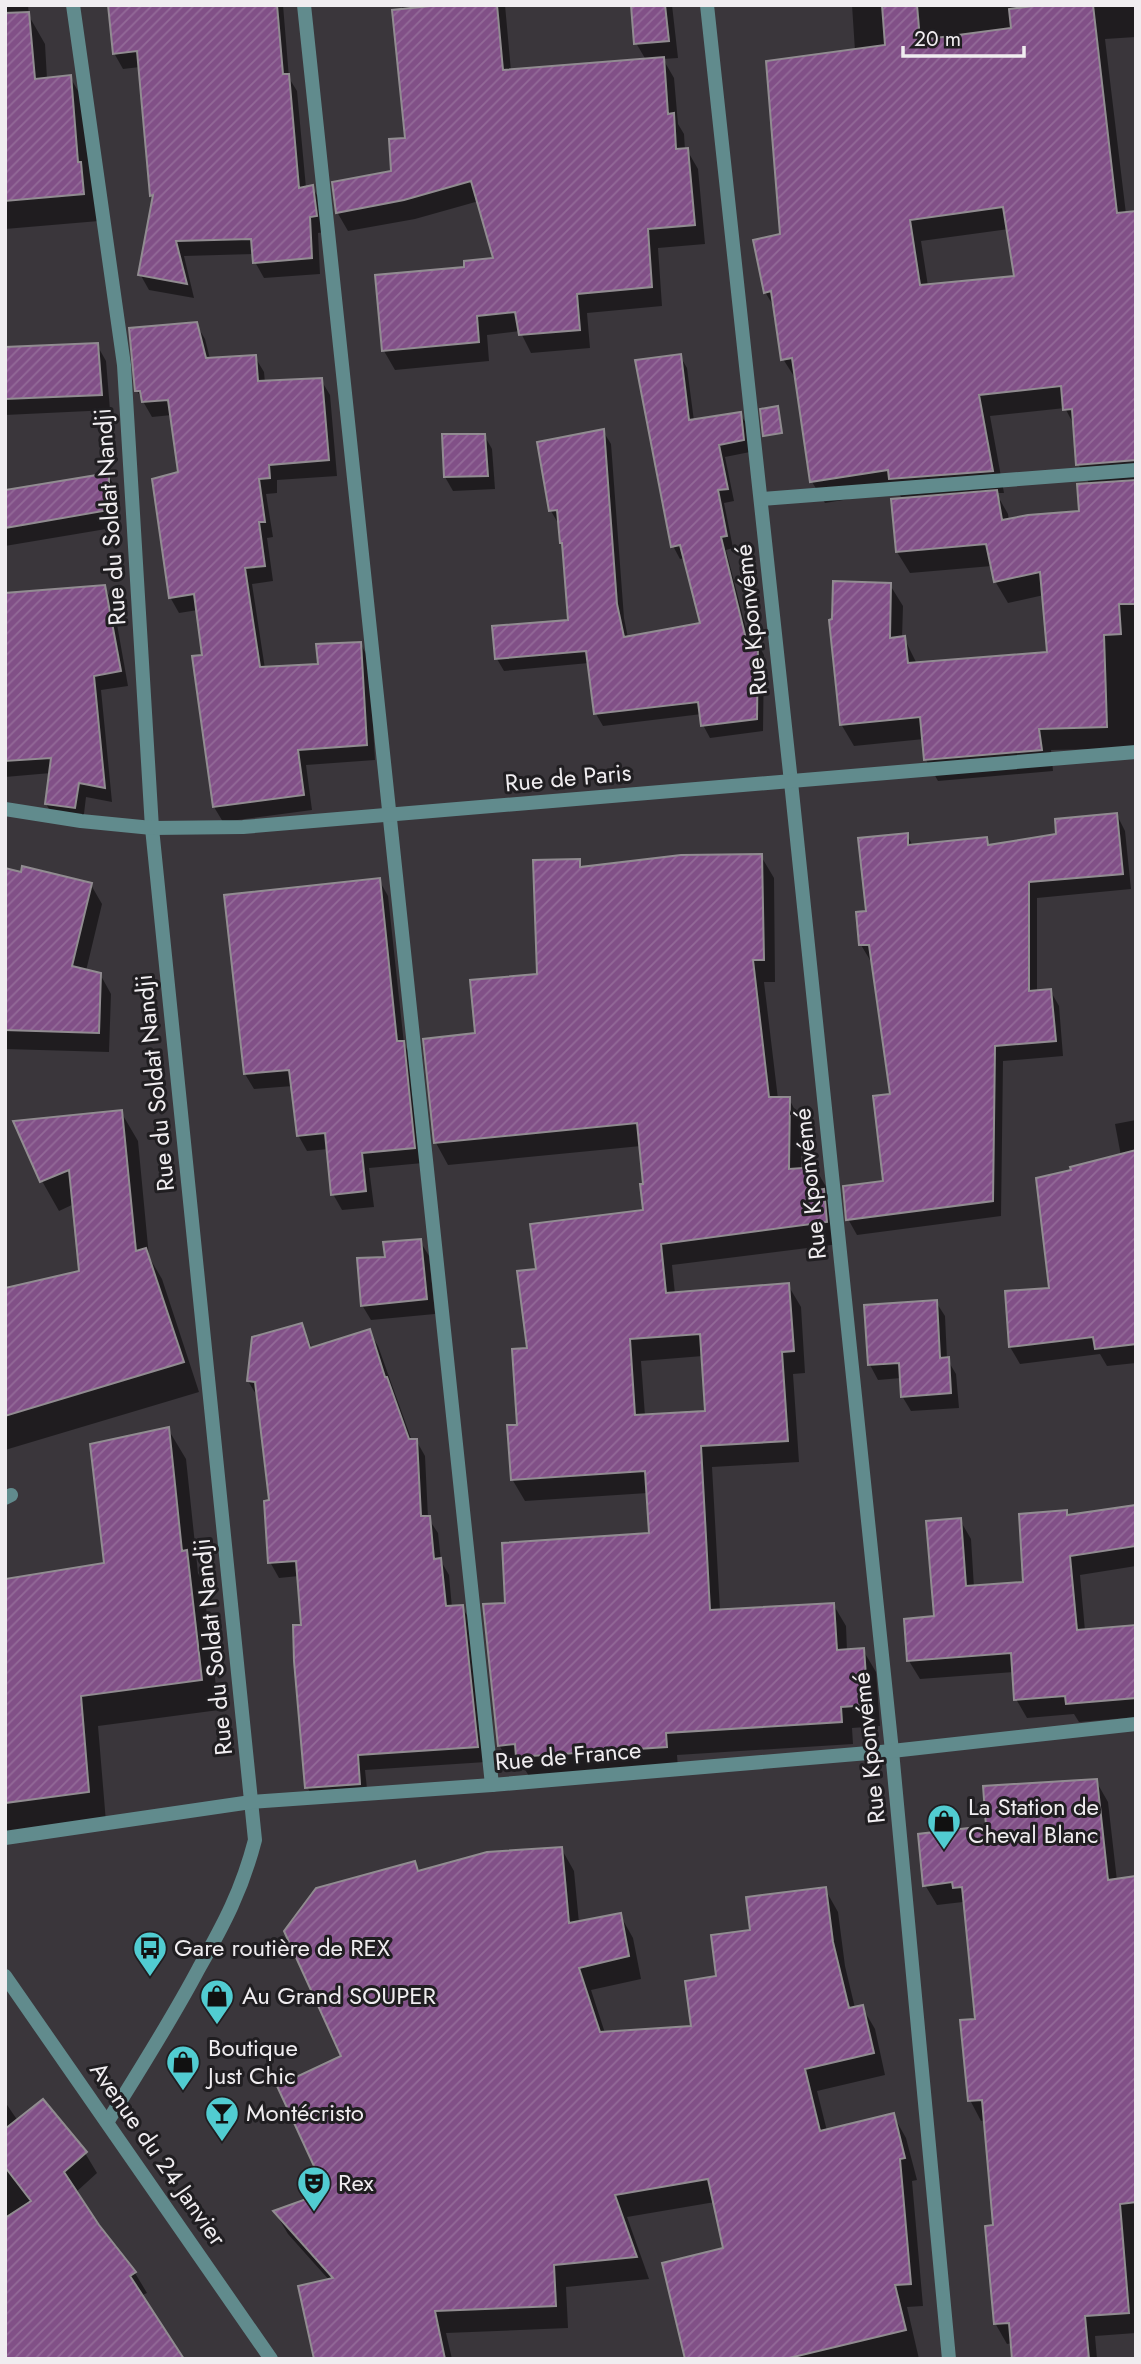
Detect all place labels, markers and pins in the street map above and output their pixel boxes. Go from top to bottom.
place label: La Station de Cheval Blanc [968,1789,1099,1852]
shop icon: La Station de Cheval Blanc [925,1802,963,1851]
bus stop icon: Gare routière de REX [131,1929,169,1978]
place label: Gare routière de REX [174,1930,391,1965]
shop icon: Au Grand SOUPER [198,1977,236,2026]
place label: Au Grand SOUPER [242,1978,437,2013]
place label: Boutique Just Chic [205,2030,298,2093]
shop icon: Boutique Just Chic [164,2043,202,2092]
bar icon: Montécristo [203,2094,241,2143]
place label: Montécristo [246,2095,364,2130]
theatre icon: Rex [295,2164,333,2213]
place label: Rex [338,2165,374,2200]

